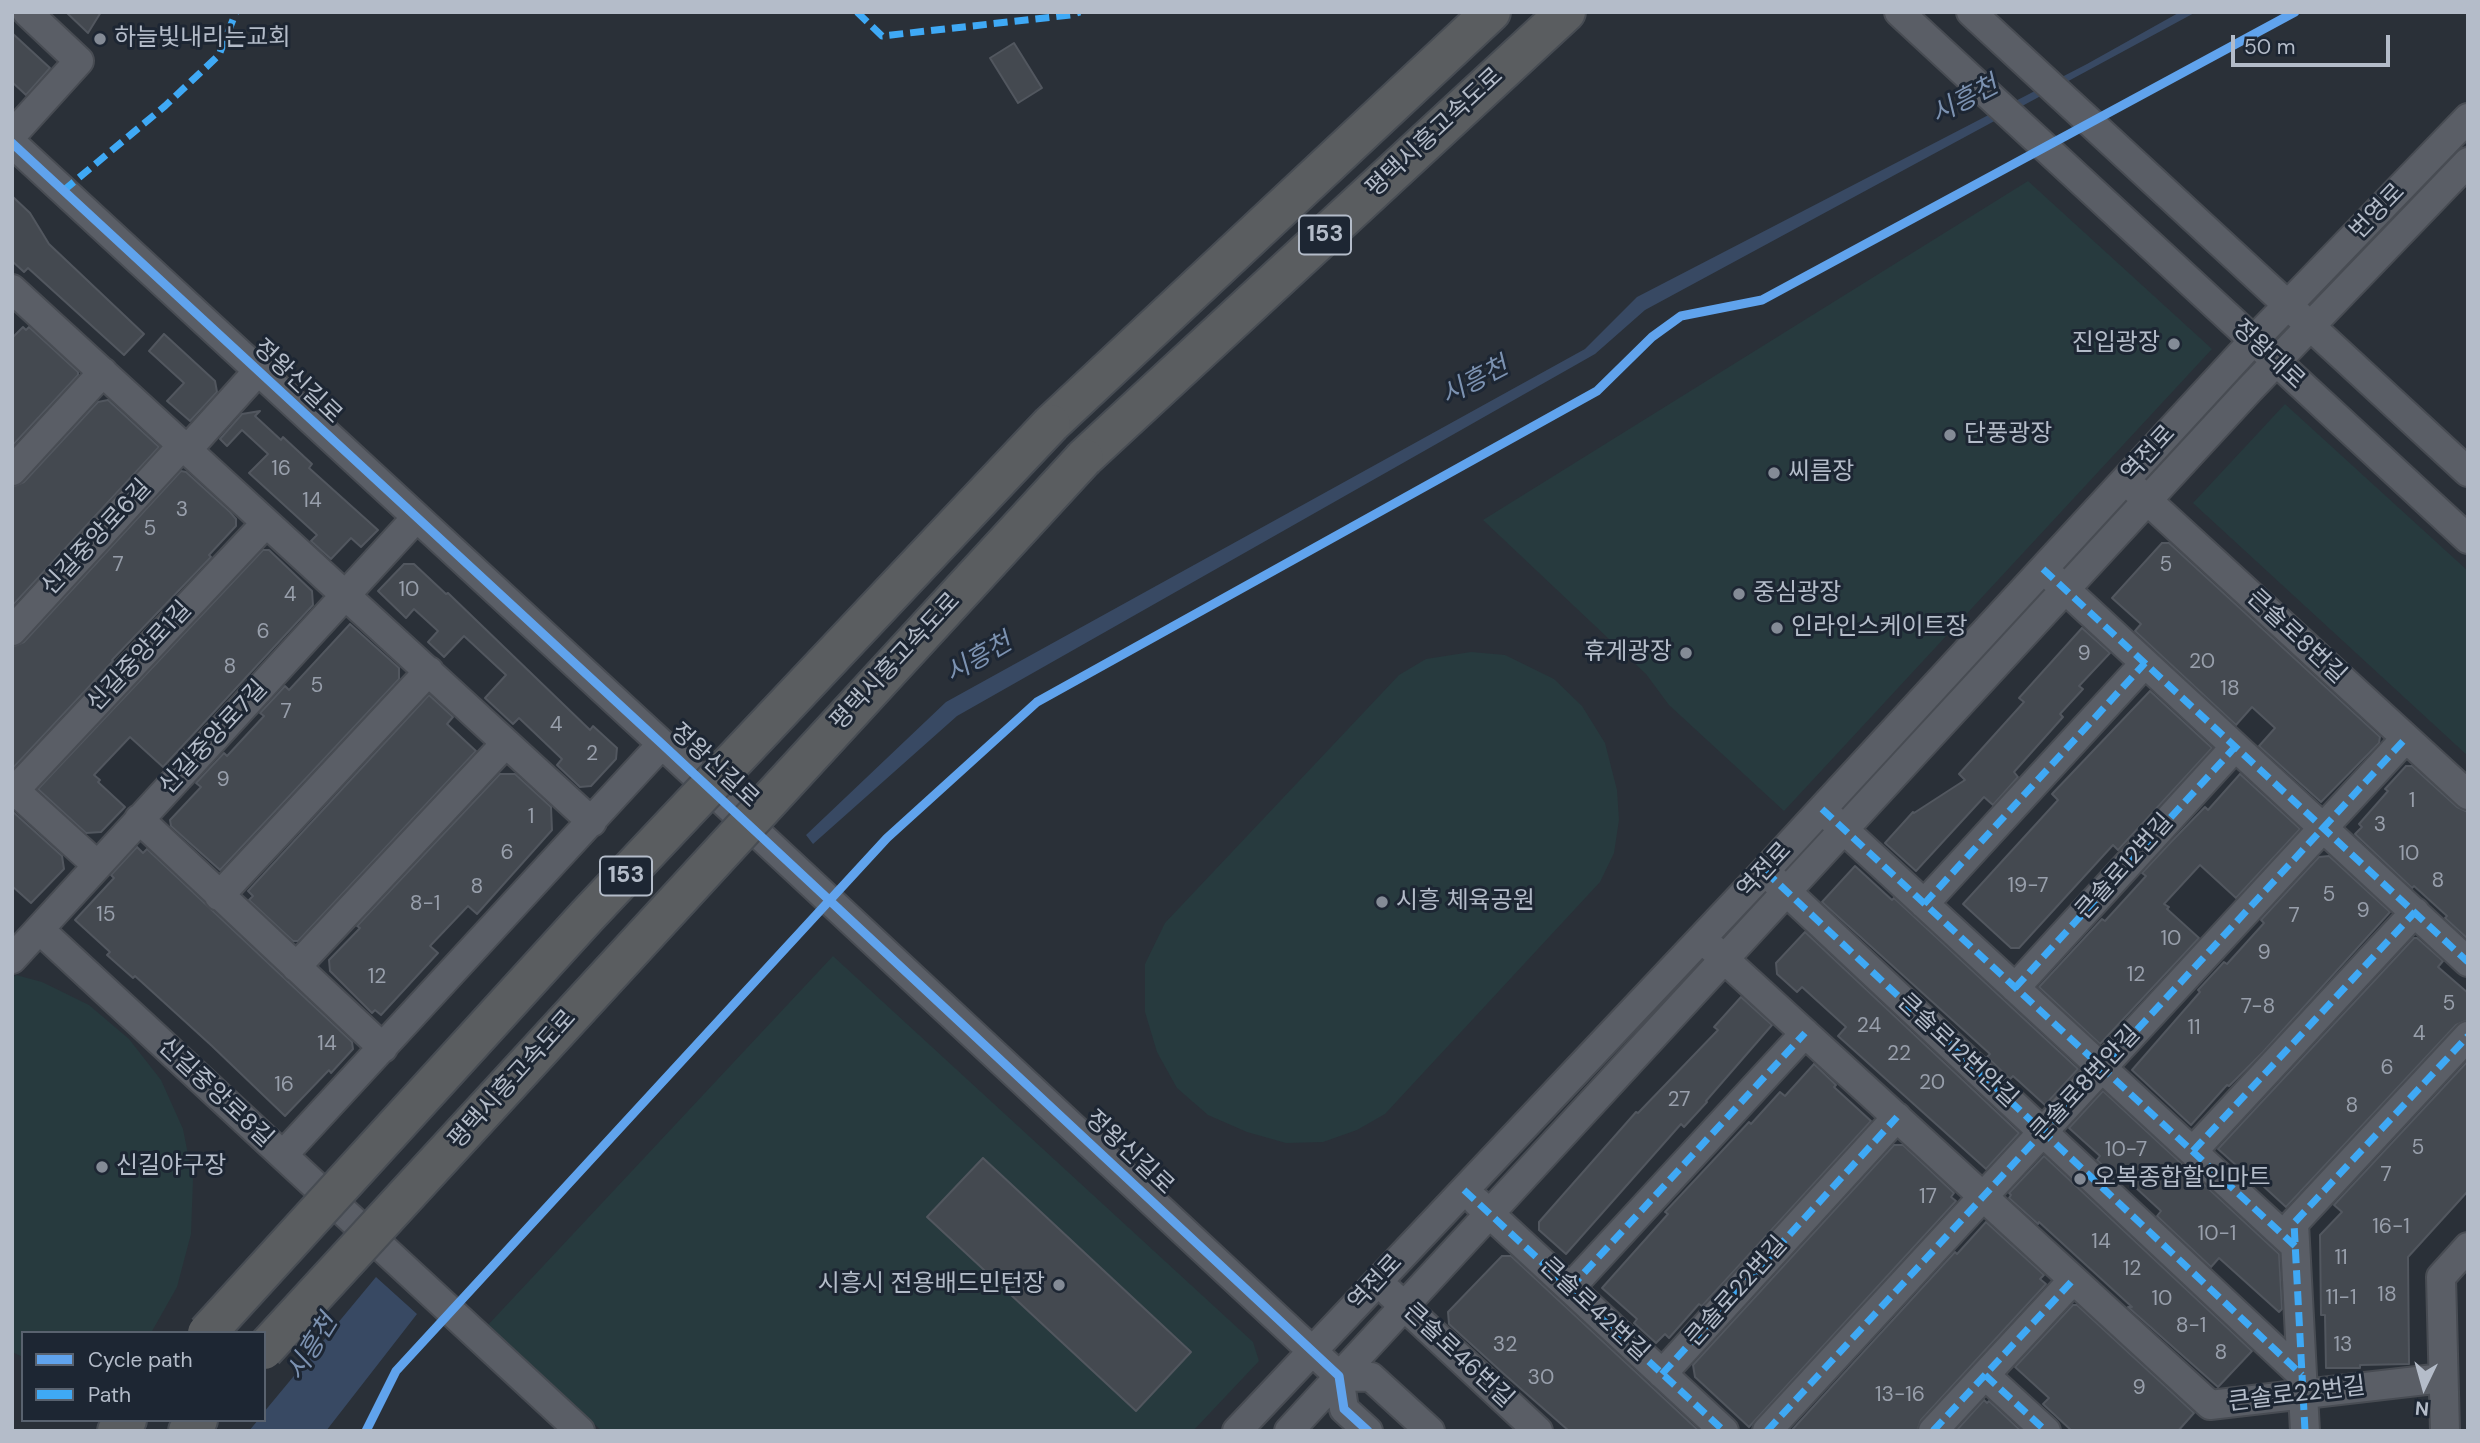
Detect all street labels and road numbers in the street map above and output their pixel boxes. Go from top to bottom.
street label: 평택시흥고속도로 [1361,62,1509,204]
street label: 번영로 [2345,178,2411,246]
road number: 153 [1299,216,1351,254]
street label: 정왕대로 [2226,314,2310,396]
street label: 정왕신길로 [247,334,347,430]
street label: 역전로 [2116,420,2182,488]
street label: 신길중앙로6길 [36,474,158,602]
street label: 큰솔로8번길 [2240,584,2352,690]
street label: 평택시흥고속도로 [825,588,967,736]
street label: 신길중앙로1길 [82,596,198,718]
street label: 신길중앙로7길 [154,675,274,801]
street label: 정왕신길로 [664,718,764,814]
street label: 큰솔로12번길 [2070,808,2180,926]
street label: 역전로 [1732,837,1798,905]
road number: 153 [600,856,652,896]
street label: 큰솔로12번안길 [1891,988,2023,1114]
street label: 평택시흥고속도로 [443,1005,583,1155]
street label: 큰솔로8번안길 [2025,1020,2147,1148]
street label: 신길중앙로8길 [151,1032,279,1154]
street label: 정왕신길로 [1079,1105,1179,1201]
street label: 큰솔로22번길 [1680,1231,1794,1353]
street label: 역전로 [1343,1249,1409,1317]
street label: 큰솔로42번길 [1533,1252,1655,1368]
street label: 큰솔로46번길 [1397,1298,1519,1414]
street label: 큰솔로22번길 [2227,1372,2367,1418]

